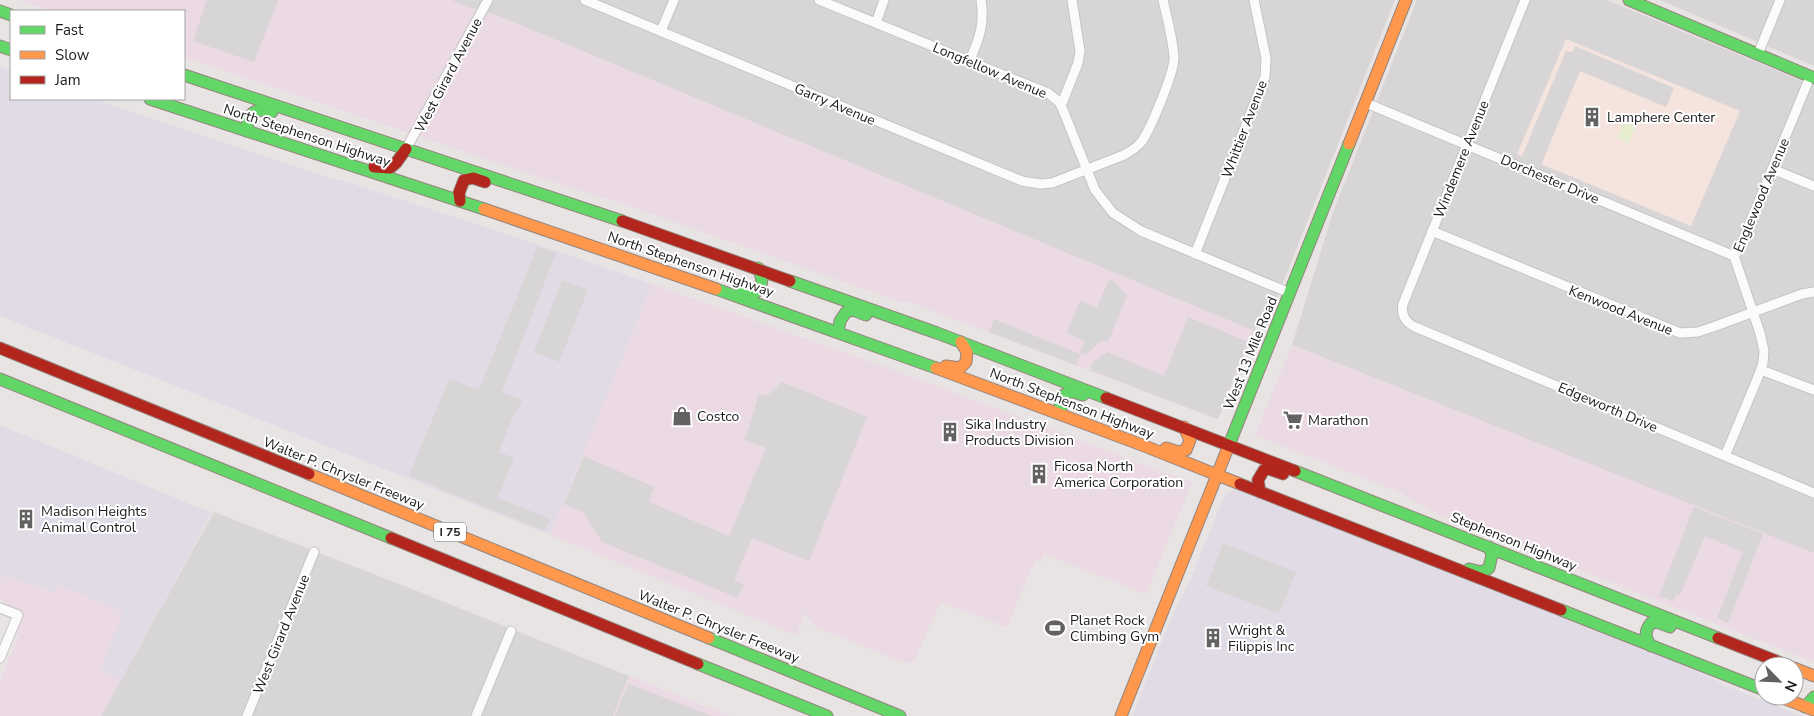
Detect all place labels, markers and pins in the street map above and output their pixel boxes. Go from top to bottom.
building icon: Lamphere Center [1581,106,1603,128]
place label: Lamphere Center [1607,108,1715,127]
shop icon: Costco [671,405,693,427]
place label: Costco [697,407,740,426]
supermarket icon: Marathon [1282,409,1304,431]
place label: Marathon [1308,411,1368,430]
place label: Sika Industry Products Division [965,415,1074,450]
building icon: Sika Industry Products Division [939,421,961,443]
place label: Ficosa North America Corporation [1054,457,1183,492]
building icon: Ficosa North America Corporation [1028,463,1050,485]
place label: Madison Heights Animal Control [41,502,147,537]
building icon: Madison Heights Animal Control [15,508,37,530]
place label: Planet Rock Climbing Gym [1070,611,1159,646]
sports icon: Planet Rock Climbing Gym [1044,617,1066,639]
place label: Wright & Filippis Inc [1228,621,1295,656]
building icon: Wright & Filippis Inc [1202,627,1224,649]

